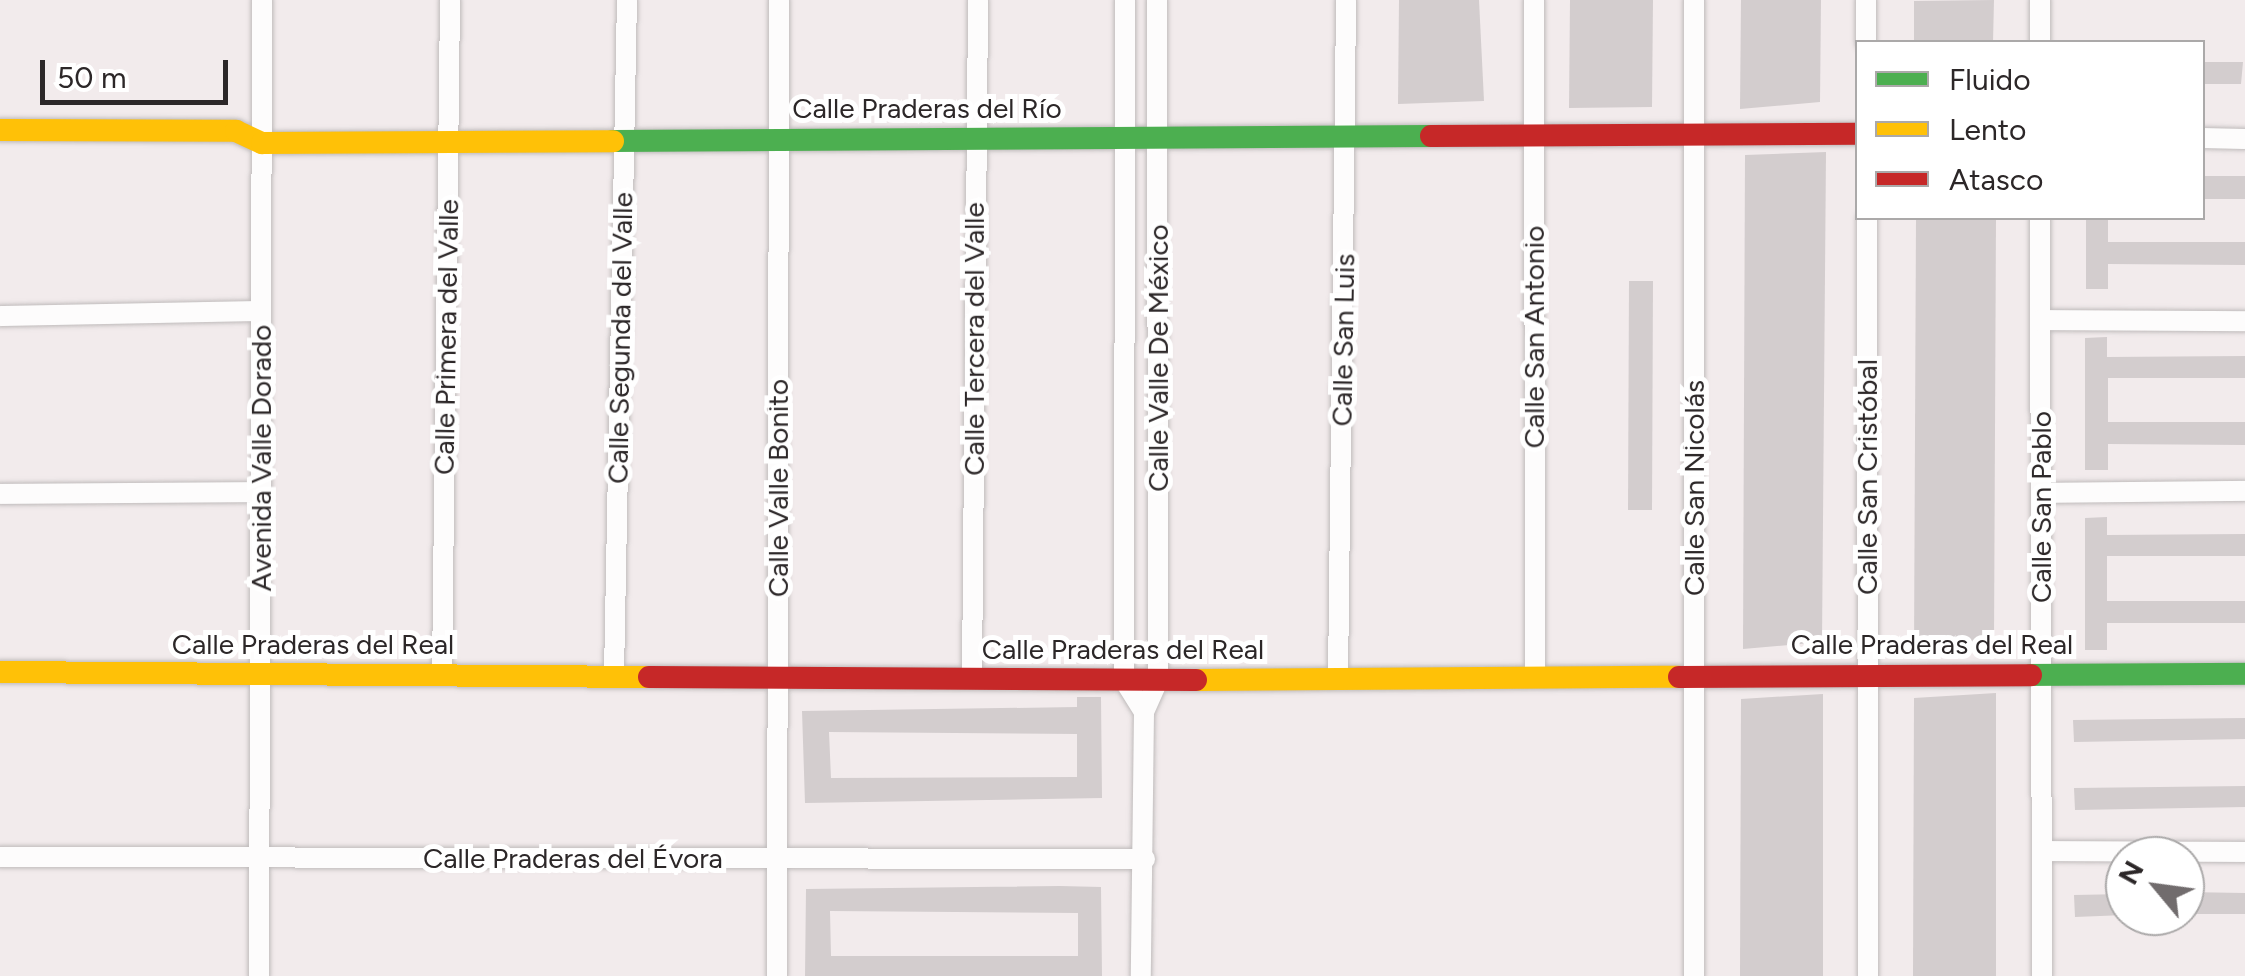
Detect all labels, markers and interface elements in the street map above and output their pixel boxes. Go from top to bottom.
scale bar [45,40,232,102]
legend [1855,40,2205,220]
text: 50 m [57,59,126,96]
text: Fluido [1949,61,2031,98]
street label: Calle Praderas del Río [792,91,1062,125]
text: Lento [1949,111,2026,148]
text: Atasco [1949,161,2044,198]
street label: Calle Segunda del Valle [601,192,639,484]
street label: Calle Primera del Valle [427,199,465,475]
street label: Calle Tercera del Valle [957,202,991,476]
street label: Calle Valle De México [1141,224,1175,492]
street label: Calle San Antonio [1517,226,1551,448]
street label: Calle San Luis [1325,253,1361,427]
street label: Avenida Valle Dorado [244,325,278,591]
street label: Calle San Cristóbal [1850,359,1884,595]
street label: Calle Valle Bonito [761,379,795,597]
street label: Calle San Nicolás [1677,380,1711,596]
street label: Calle San Pablo [2024,411,2058,603]
street label: Calle Praderas del Real [172,627,454,661]
street label: Calle Praderas del Real [1791,627,2073,661]
street label: Calle Praderas del Real [982,632,1264,666]
north arrow [2105,836,2205,936]
street label: Calle Praderas del Évora [423,841,723,875]
text: N [2110,855,2151,890]

